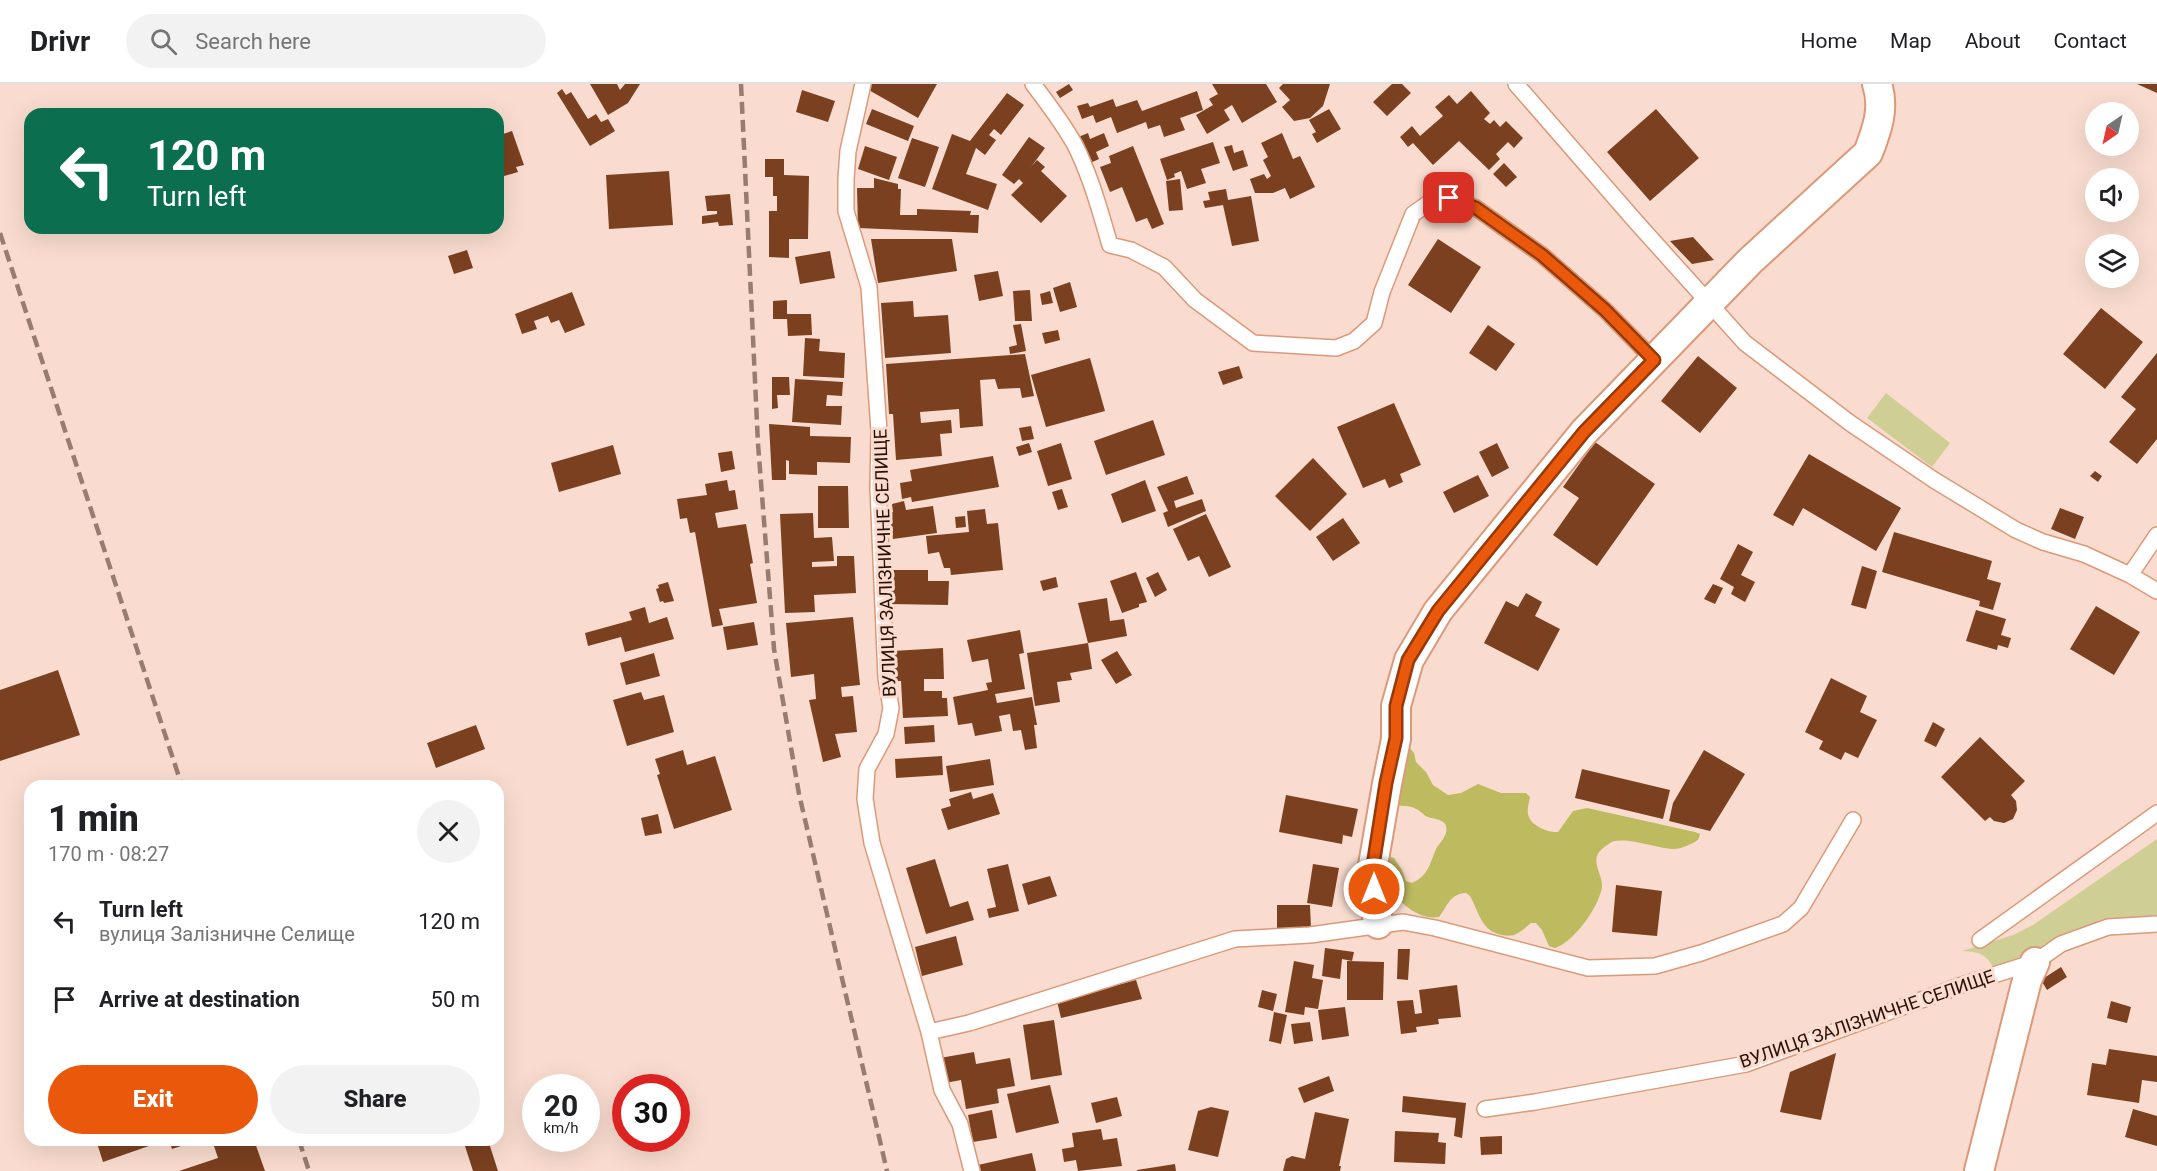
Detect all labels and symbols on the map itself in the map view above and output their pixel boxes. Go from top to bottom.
north arrow [2085,102,2139,156]
pin [1423,172,1474,223]
street label: ВУЛИЦЯ ЗАЛІЗНИЧНЕ СЕЛИЩЕ [869,429,900,697]
position arrow [1342,857,1406,921]
street label: ВУЛИЦЯ ЗАЛІЗНИЧНЕ СЕЛИЩЕ [1737,965,1997,1072]
speed limit sign: 30 [612,1074,690,1152]

